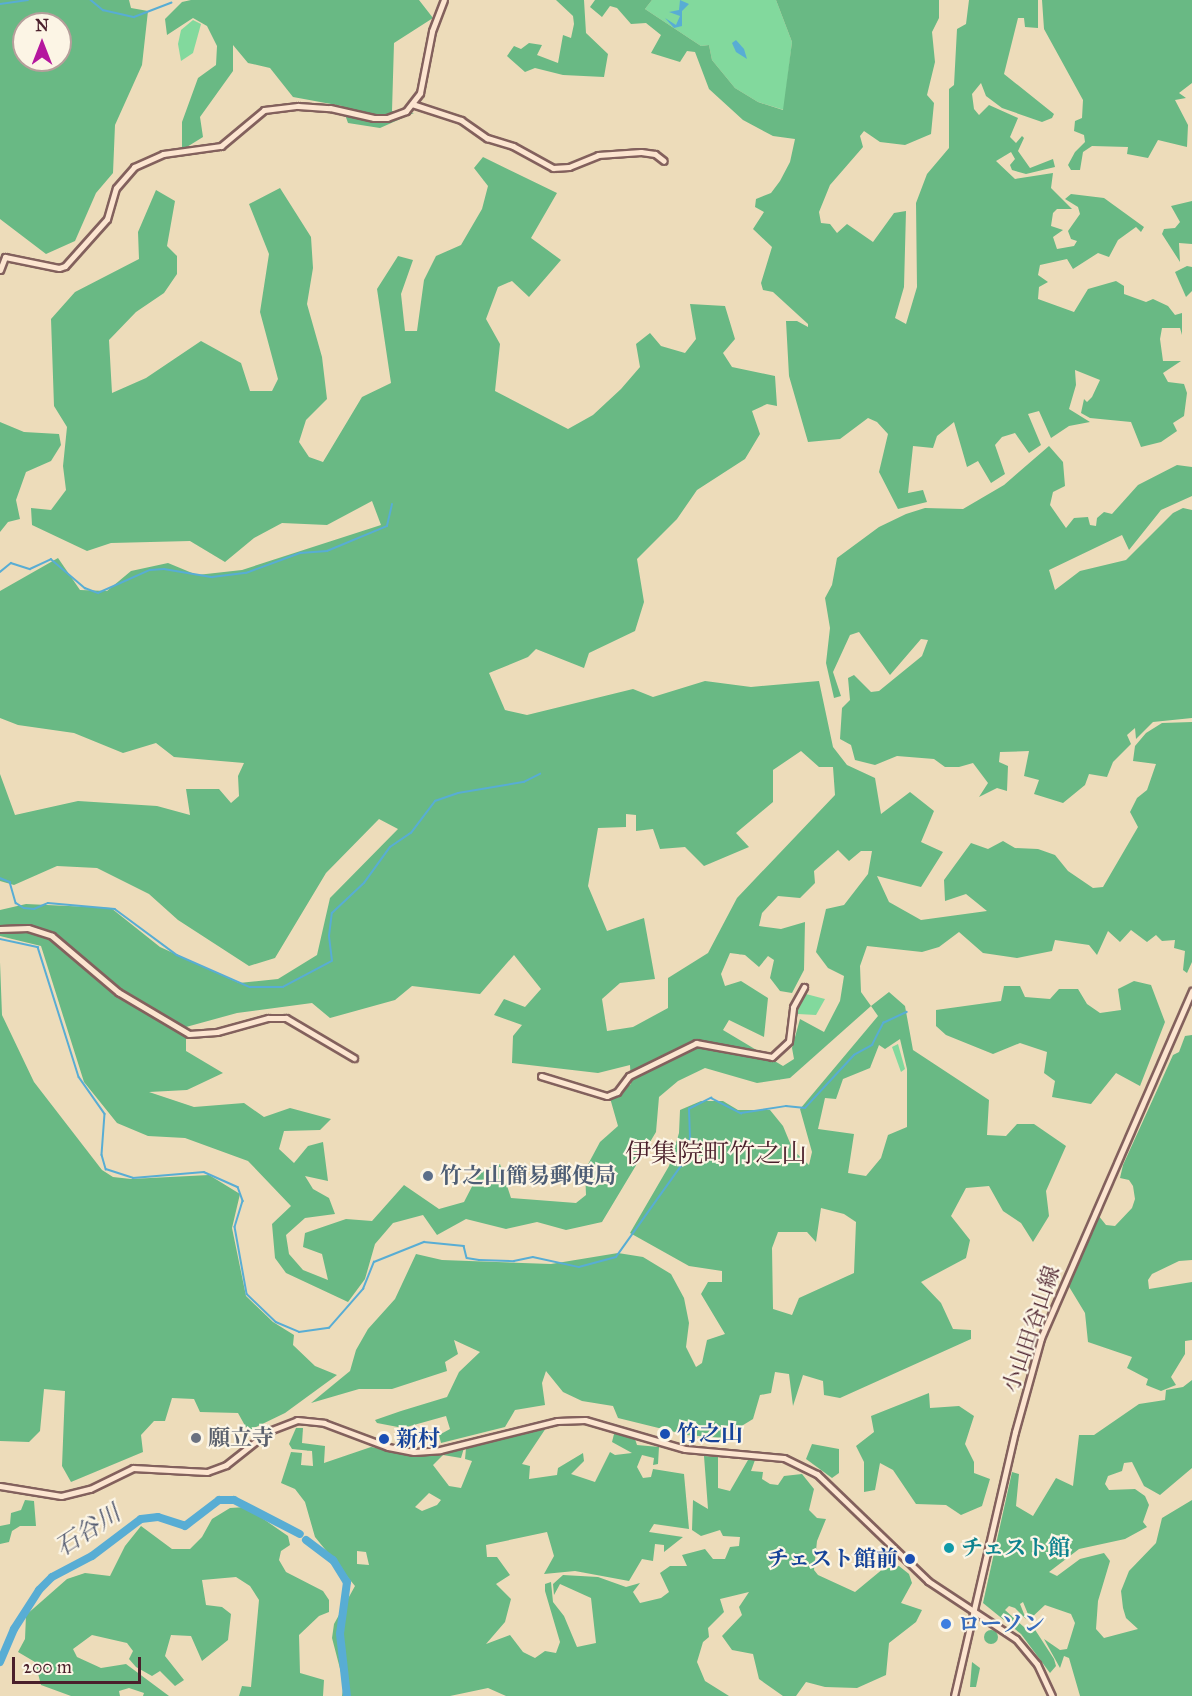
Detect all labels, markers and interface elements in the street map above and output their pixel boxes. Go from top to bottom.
north arrow [12,12,72,72]
text: N [35,16,49,35]
district label: 伊集院町竹之山 [625,1138,807,1170]
place label: 竹之山簡易郵便局 [440,1163,616,1189]
marker: 竹之山簡易郵便局 [421,1169,435,1183]
street label: 小山田谷山線 [997,1262,1065,1396]
place label: 竹之山 [677,1421,743,1447]
place label: 願立寺 [208,1425,274,1451]
place label: 新村 [396,1426,440,1452]
marker: 竹之山 [658,1427,672,1441]
marker: 願立寺 [189,1431,203,1445]
marker: 新村 [377,1432,391,1446]
water label: 石谷川 [50,1499,126,1563]
place label: チェスト館 [961,1535,1071,1561]
marker: チェスト館 [942,1541,956,1555]
place label: チェスト館前 [766,1546,898,1572]
marker: チェスト館前 [903,1552,917,1566]
place label: ローソン [958,1611,1046,1637]
marker: ローソン [939,1617,953,1631]
scale bar [15,1645,144,1683]
text: 200 m [23,1656,72,1678]

